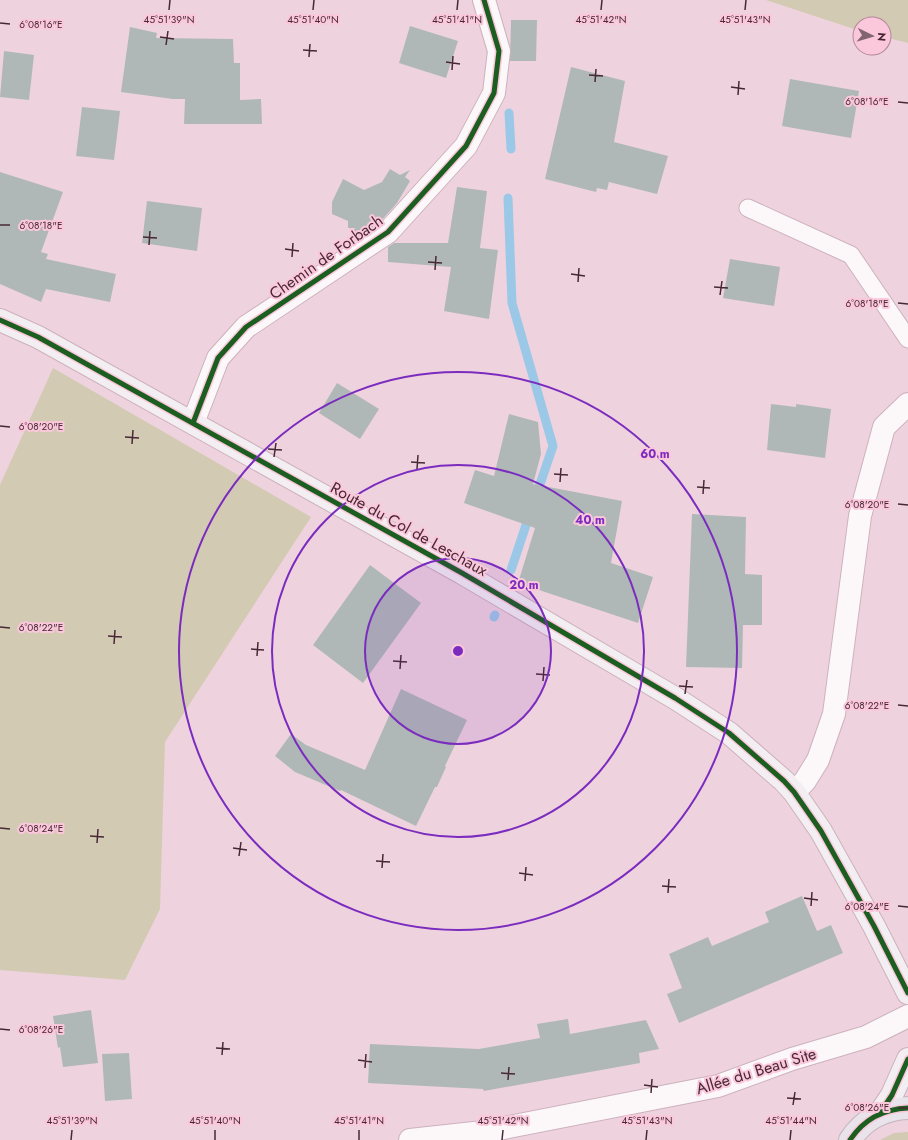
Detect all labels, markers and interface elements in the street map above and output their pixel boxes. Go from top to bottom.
text: 45°51'39"N [144,12,194,27]
text: 45°51'40"N [287,12,339,27]
text: 45°51'41"N [432,12,482,27]
text: 45°51'42"N [575,12,627,27]
text: 45°51'43"N [720,12,770,27]
north arrow [852,16,892,56]
text: 6°08'16"E [19,17,63,32]
text: N [874,32,890,42]
text: 6°08'16"E [845,94,889,109]
street label: Chemin de Forbach [264,209,388,305]
text: 6°08'18"E [20,218,62,233]
text: 6°08'18"E [846,296,888,311]
text: 6°08'20"E [19,419,63,434]
text: 60 m [640,445,670,463]
street label: Route du Col de Leschaux [326,476,492,582]
text: 6°08'20"E [845,497,889,512]
text: 40 m [575,511,605,529]
text: 20 m [509,576,539,594]
text: 6°08'22"E [19,620,63,635]
centre of rings [451,644,465,658]
text: 6°08'22"E [845,698,889,713]
text: 6°08'24"E [19,821,63,836]
text: 6°08'24"E [845,899,889,914]
text: 6°08'26"E [19,1022,63,1037]
street label: Allée du Beau Site [693,1042,819,1100]
text: 6°08'26"E [845,1100,889,1115]
text: 45°51'39"N [47,1113,97,1128]
text: 45°51'40"N [189,1113,241,1128]
text: 45°51'41"N [334,1113,384,1128]
text: 45°51'42"N [477,1113,529,1128]
text: 45°51'43"N [622,1113,672,1128]
text: 45°51'44"N [765,1113,817,1128]

